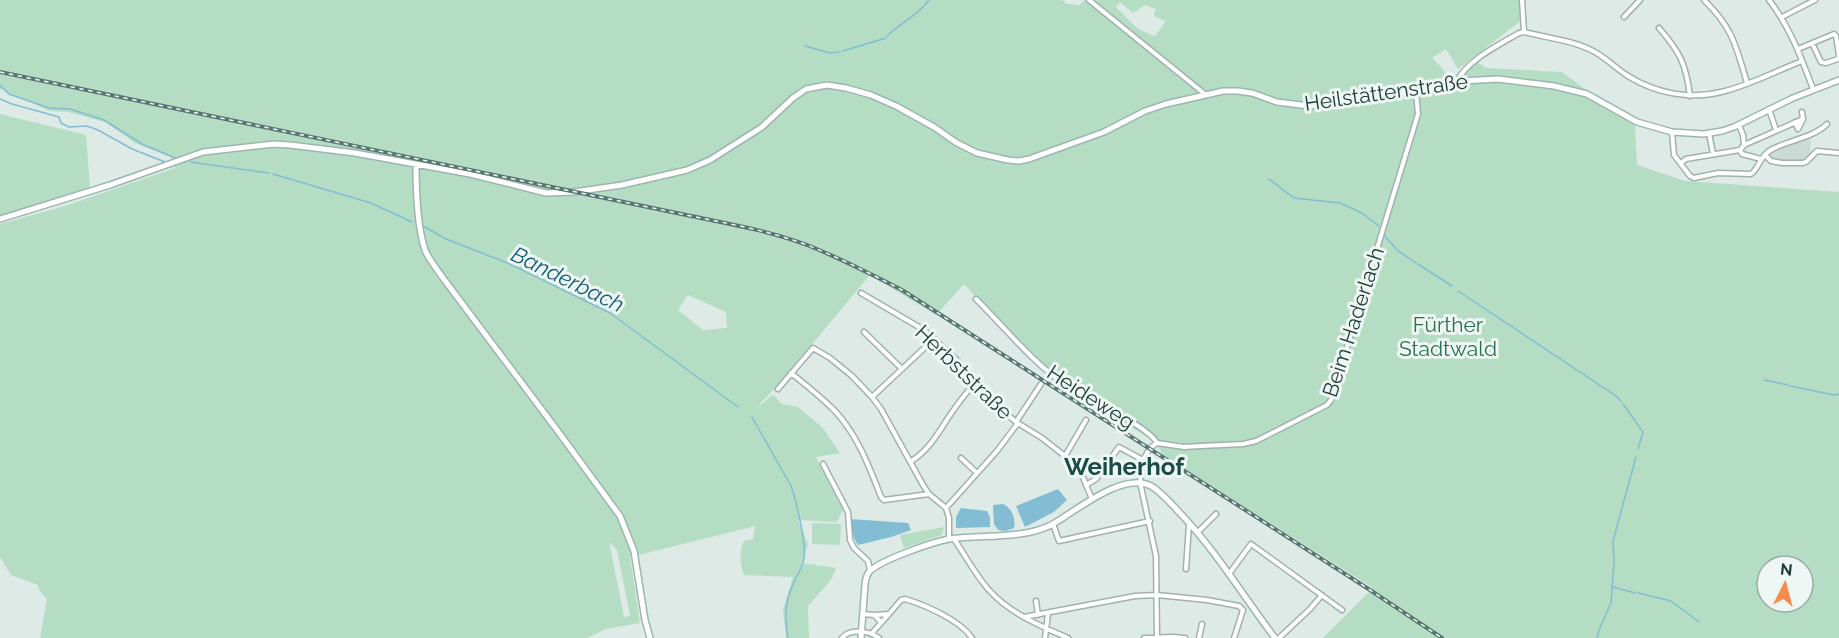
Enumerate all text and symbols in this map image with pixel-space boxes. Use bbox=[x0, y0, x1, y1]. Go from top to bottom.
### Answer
street label: Heilstättenstraße bbox=[1303, 68, 1469, 116]
water label: Banderbach bbox=[507, 241, 629, 317]
street label: Beim Haderlach bbox=[1317, 244, 1389, 400]
park label: Fürther Stadtwald bbox=[1399, 312, 1497, 361]
street label: Herbststraße bbox=[910, 320, 1018, 424]
street label: Heideweg bbox=[1043, 359, 1139, 435]
district label: Weiherhof bbox=[1064, 452, 1185, 481]
north arrow bbox=[1755, 554, 1815, 614]
text: N bbox=[1779, 559, 1794, 580]

